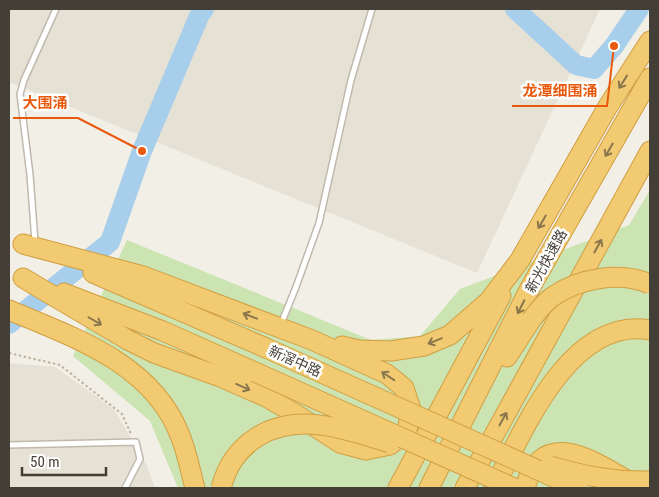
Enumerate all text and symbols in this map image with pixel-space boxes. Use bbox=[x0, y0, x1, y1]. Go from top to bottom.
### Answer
one-way arrow bbox=[618, 74, 628, 88]
callout: 龙潭细围涌 bbox=[512, 76, 607, 106]
text: 龙潭细围涌 bbox=[522, 82, 598, 100]
callout: 大围涌 bbox=[13, 88, 78, 118]
text: 大围涌 bbox=[22, 94, 68, 112]
one-way arrow bbox=[603, 143, 613, 157]
one-way arrow bbox=[536, 215, 546, 229]
street label: 新光快速路 bbox=[522, 227, 570, 295]
one-way arrow bbox=[594, 239, 603, 254]
one-way arrow bbox=[515, 300, 525, 315]
one-way arrow bbox=[243, 311, 258, 320]
one-way arrow bbox=[87, 316, 101, 326]
one-way arrow bbox=[428, 337, 443, 346]
street label: 新滘中路 bbox=[266, 342, 324, 380]
one-way arrow bbox=[381, 371, 395, 381]
one-way arrow bbox=[235, 383, 250, 393]
one-way arrow bbox=[498, 412, 508, 427]
scale bar bbox=[22, 444, 106, 476]
text: 50 m bbox=[30, 453, 60, 471]

